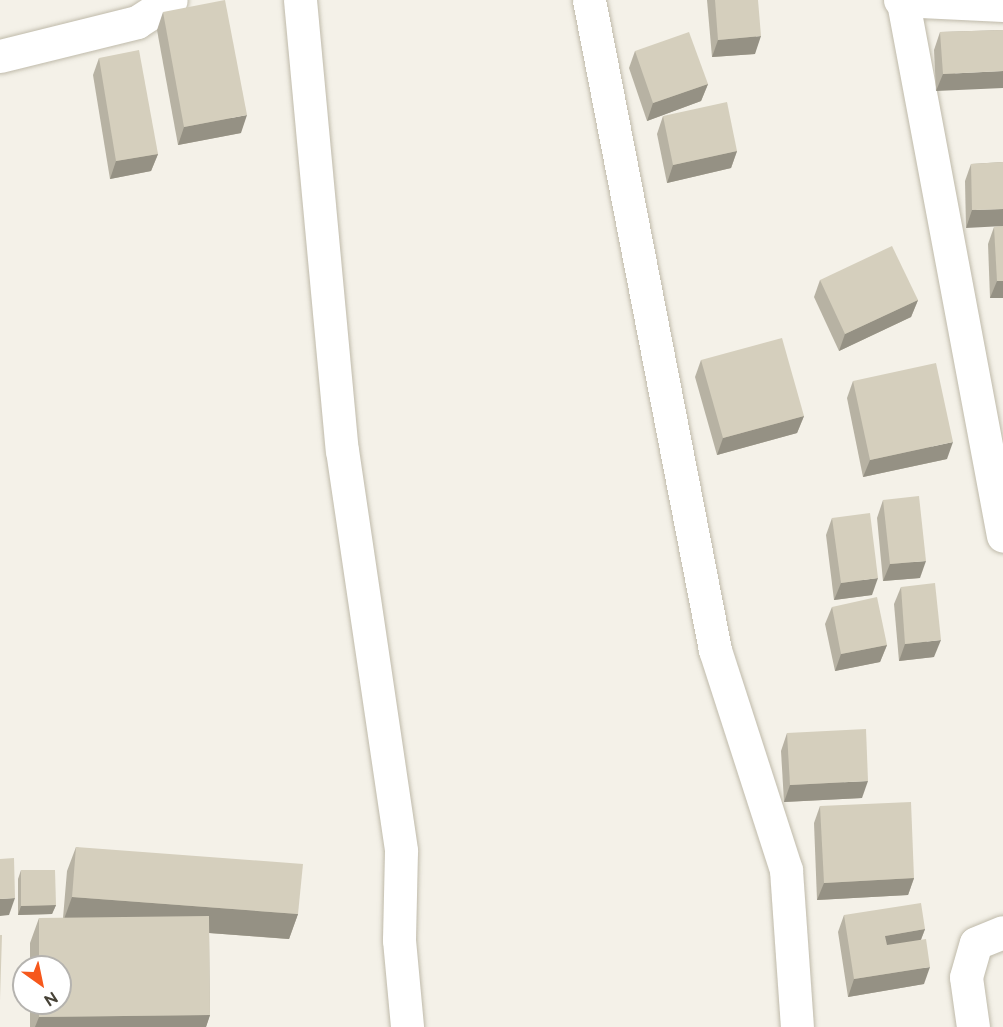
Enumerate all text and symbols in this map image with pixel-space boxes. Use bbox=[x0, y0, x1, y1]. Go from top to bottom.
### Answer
north arrow bbox=[12, 955, 72, 1015]
text: N bbox=[41, 988, 61, 1010]

